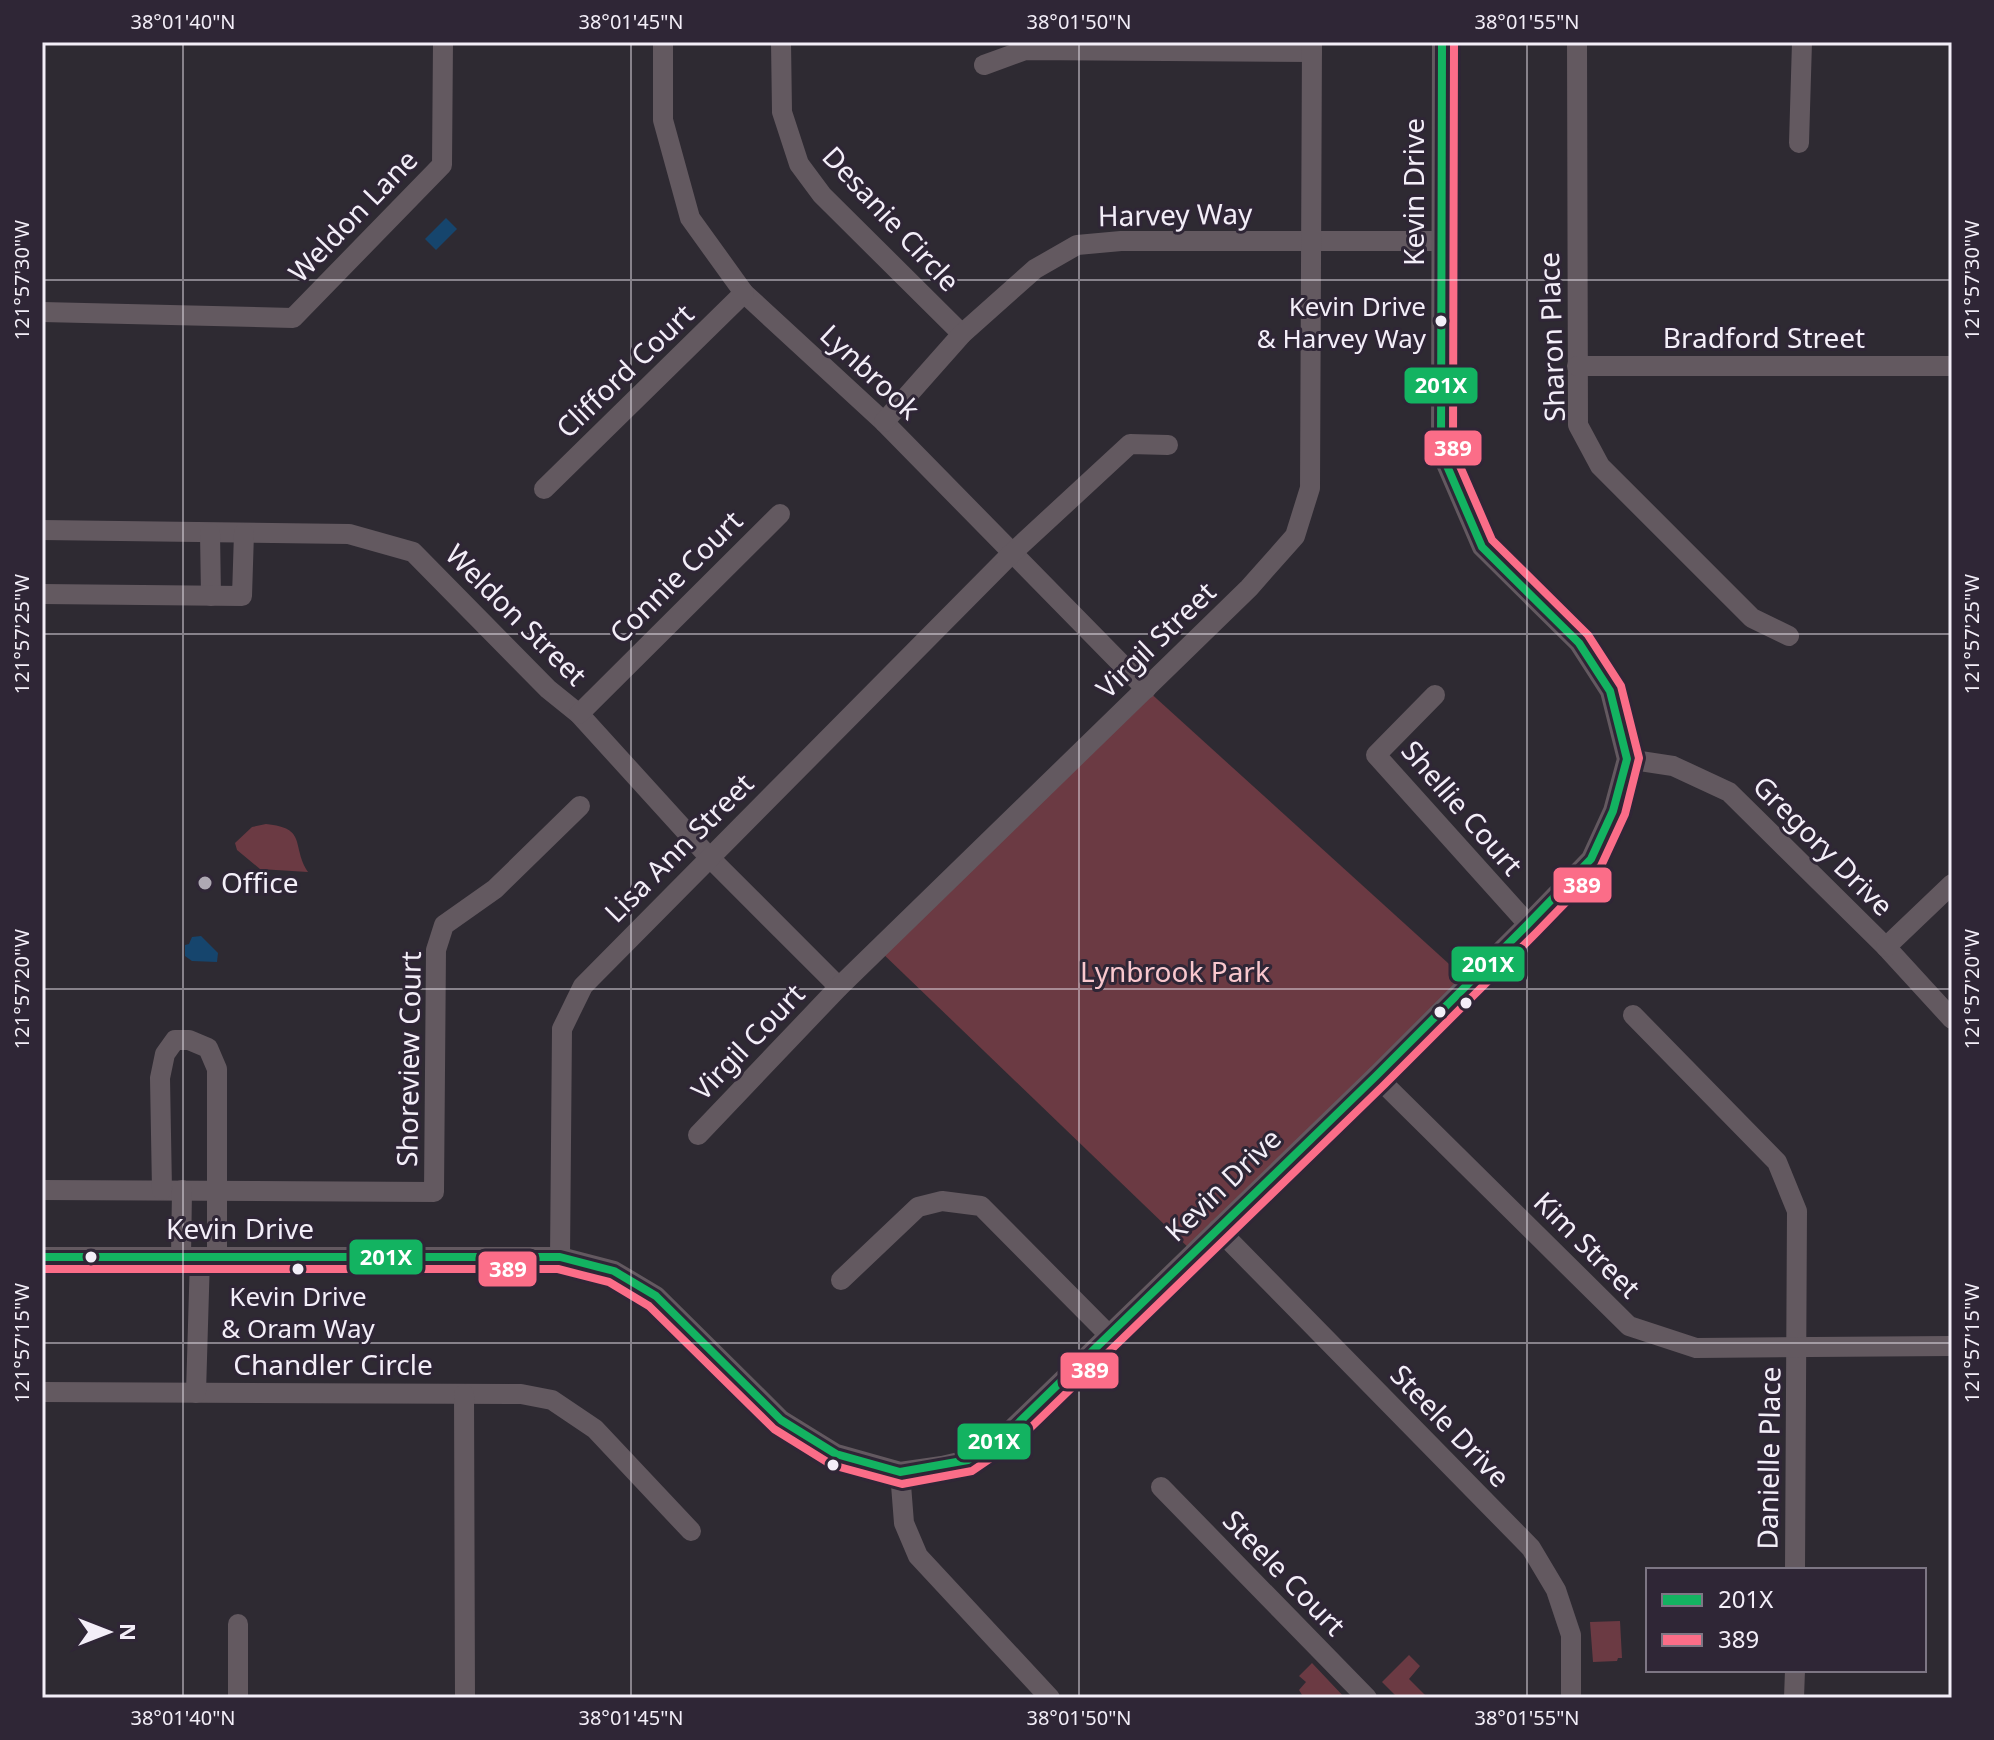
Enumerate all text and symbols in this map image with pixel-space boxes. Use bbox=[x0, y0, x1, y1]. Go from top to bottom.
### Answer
text: 38°01'40"N bbox=[130, 8, 236, 35]
text: 38°01'45"N bbox=[578, 8, 684, 35]
text: 38°01'50"N bbox=[1026, 8, 1132, 35]
text: 38°01'55"N bbox=[1474, 8, 1580, 35]
street label: Kevin Drive bbox=[1394, 118, 1432, 266]
street label: Desanie Circle bbox=[815, 138, 969, 299]
street label: Weldon Lane bbox=[279, 141, 425, 290]
street label: Harvey Way bbox=[1097, 194, 1253, 234]
text: 121°57'30"W bbox=[8, 219, 35, 340]
text: 121°57'30"W bbox=[1958, 219, 1985, 340]
street label: Sharon Place bbox=[1529, 251, 1573, 423]
place label: Kevin Drive & Harvey Way bbox=[1257, 288, 1427, 356]
street label: Clifford Court bbox=[547, 295, 701, 446]
marker: Kevin Drive & Harvey Way bbox=[1433, 313, 1449, 329]
street label: Lynbrook bbox=[813, 315, 929, 427]
street label: Bradford Street bbox=[1663, 318, 1865, 356]
line badge: 201X bbox=[1403, 366, 1479, 405]
text: 201X bbox=[1415, 369, 1468, 399]
line badge: 389 bbox=[1423, 429, 1483, 467]
text: 389 bbox=[1434, 432, 1472, 462]
street label: Connie Court bbox=[601, 502, 750, 651]
street label: Weldon Street bbox=[438, 535, 596, 693]
text: 121°57'25"W bbox=[8, 573, 35, 694]
street label: Virgil Street bbox=[1087, 573, 1223, 706]
text: 121°57'25"W bbox=[1958, 573, 1985, 694]
street label: Shellie Court bbox=[1394, 732, 1532, 883]
street label: Lisa Ann Street bbox=[595, 764, 761, 930]
street label: Gregory Drive bbox=[1745, 767, 1902, 924]
place label: Office bbox=[221, 863, 299, 901]
line badge: 389 bbox=[1552, 866, 1613, 904]
text: 389 bbox=[1563, 869, 1601, 899]
marker: Office bbox=[196, 874, 214, 892]
text: 121°57'20"W bbox=[8, 928, 35, 1049]
text: 121°57'20"W bbox=[1958, 928, 1985, 1049]
line badge: 201X bbox=[1450, 945, 1526, 983]
text: 201X bbox=[1462, 948, 1515, 978]
street label: Shoreview Court bbox=[387, 951, 429, 1167]
park label: Lynbrook Park bbox=[1080, 952, 1270, 990]
street label: Virgil Court bbox=[682, 975, 812, 1108]
unlabelled marker bbox=[1458, 995, 1474, 1011]
unlabelled marker bbox=[1432, 1004, 1448, 1020]
street label: Kevin Drive bbox=[1156, 1119, 1289, 1249]
street label: Kim Street bbox=[1526, 1183, 1649, 1306]
street label: Kevin Drive bbox=[166, 1209, 314, 1247]
line badge: 201X bbox=[348, 1238, 424, 1276]
text: 201X bbox=[360, 1241, 413, 1271]
unlabelled marker bbox=[83, 1249, 99, 1265]
line badge: 389 bbox=[477, 1250, 538, 1288]
text: 389 bbox=[489, 1253, 527, 1283]
marker: Kevin Drive & Oram Way bbox=[290, 1261, 306, 1277]
place label: Kevin Drive & Oram Way bbox=[221, 1278, 375, 1346]
text: 121°57'15"W bbox=[8, 1282, 35, 1403]
text: 121°57'15"W bbox=[1958, 1282, 1985, 1403]
street label: Chandler Circle bbox=[233, 1345, 433, 1383]
line badge: 389 bbox=[1059, 1351, 1120, 1390]
text: 389 bbox=[1071, 1354, 1109, 1384]
street label: Steele Drive bbox=[1383, 1356, 1519, 1495]
street label: Danielle Place bbox=[1747, 1366, 1789, 1550]
line badge: 201X bbox=[956, 1422, 1032, 1461]
text: 201X bbox=[968, 1425, 1021, 1455]
unlabelled marker bbox=[825, 1457, 841, 1473]
street label: Steele Court bbox=[1215, 1501, 1354, 1643]
legend bbox=[1646, 1568, 1926, 1672]
text: 201X bbox=[1718, 1582, 1773, 1615]
north arrow bbox=[68, 1592, 148, 1672]
text: 389 bbox=[1718, 1622, 1759, 1655]
text: N bbox=[114, 1623, 144, 1641]
text: 38°01'40"N bbox=[130, 1704, 236, 1731]
text: 38°01'45"N bbox=[578, 1704, 684, 1731]
text: 38°01'50"N bbox=[1026, 1704, 1132, 1731]
text: 38°01'55"N bbox=[1474, 1704, 1580, 1731]

